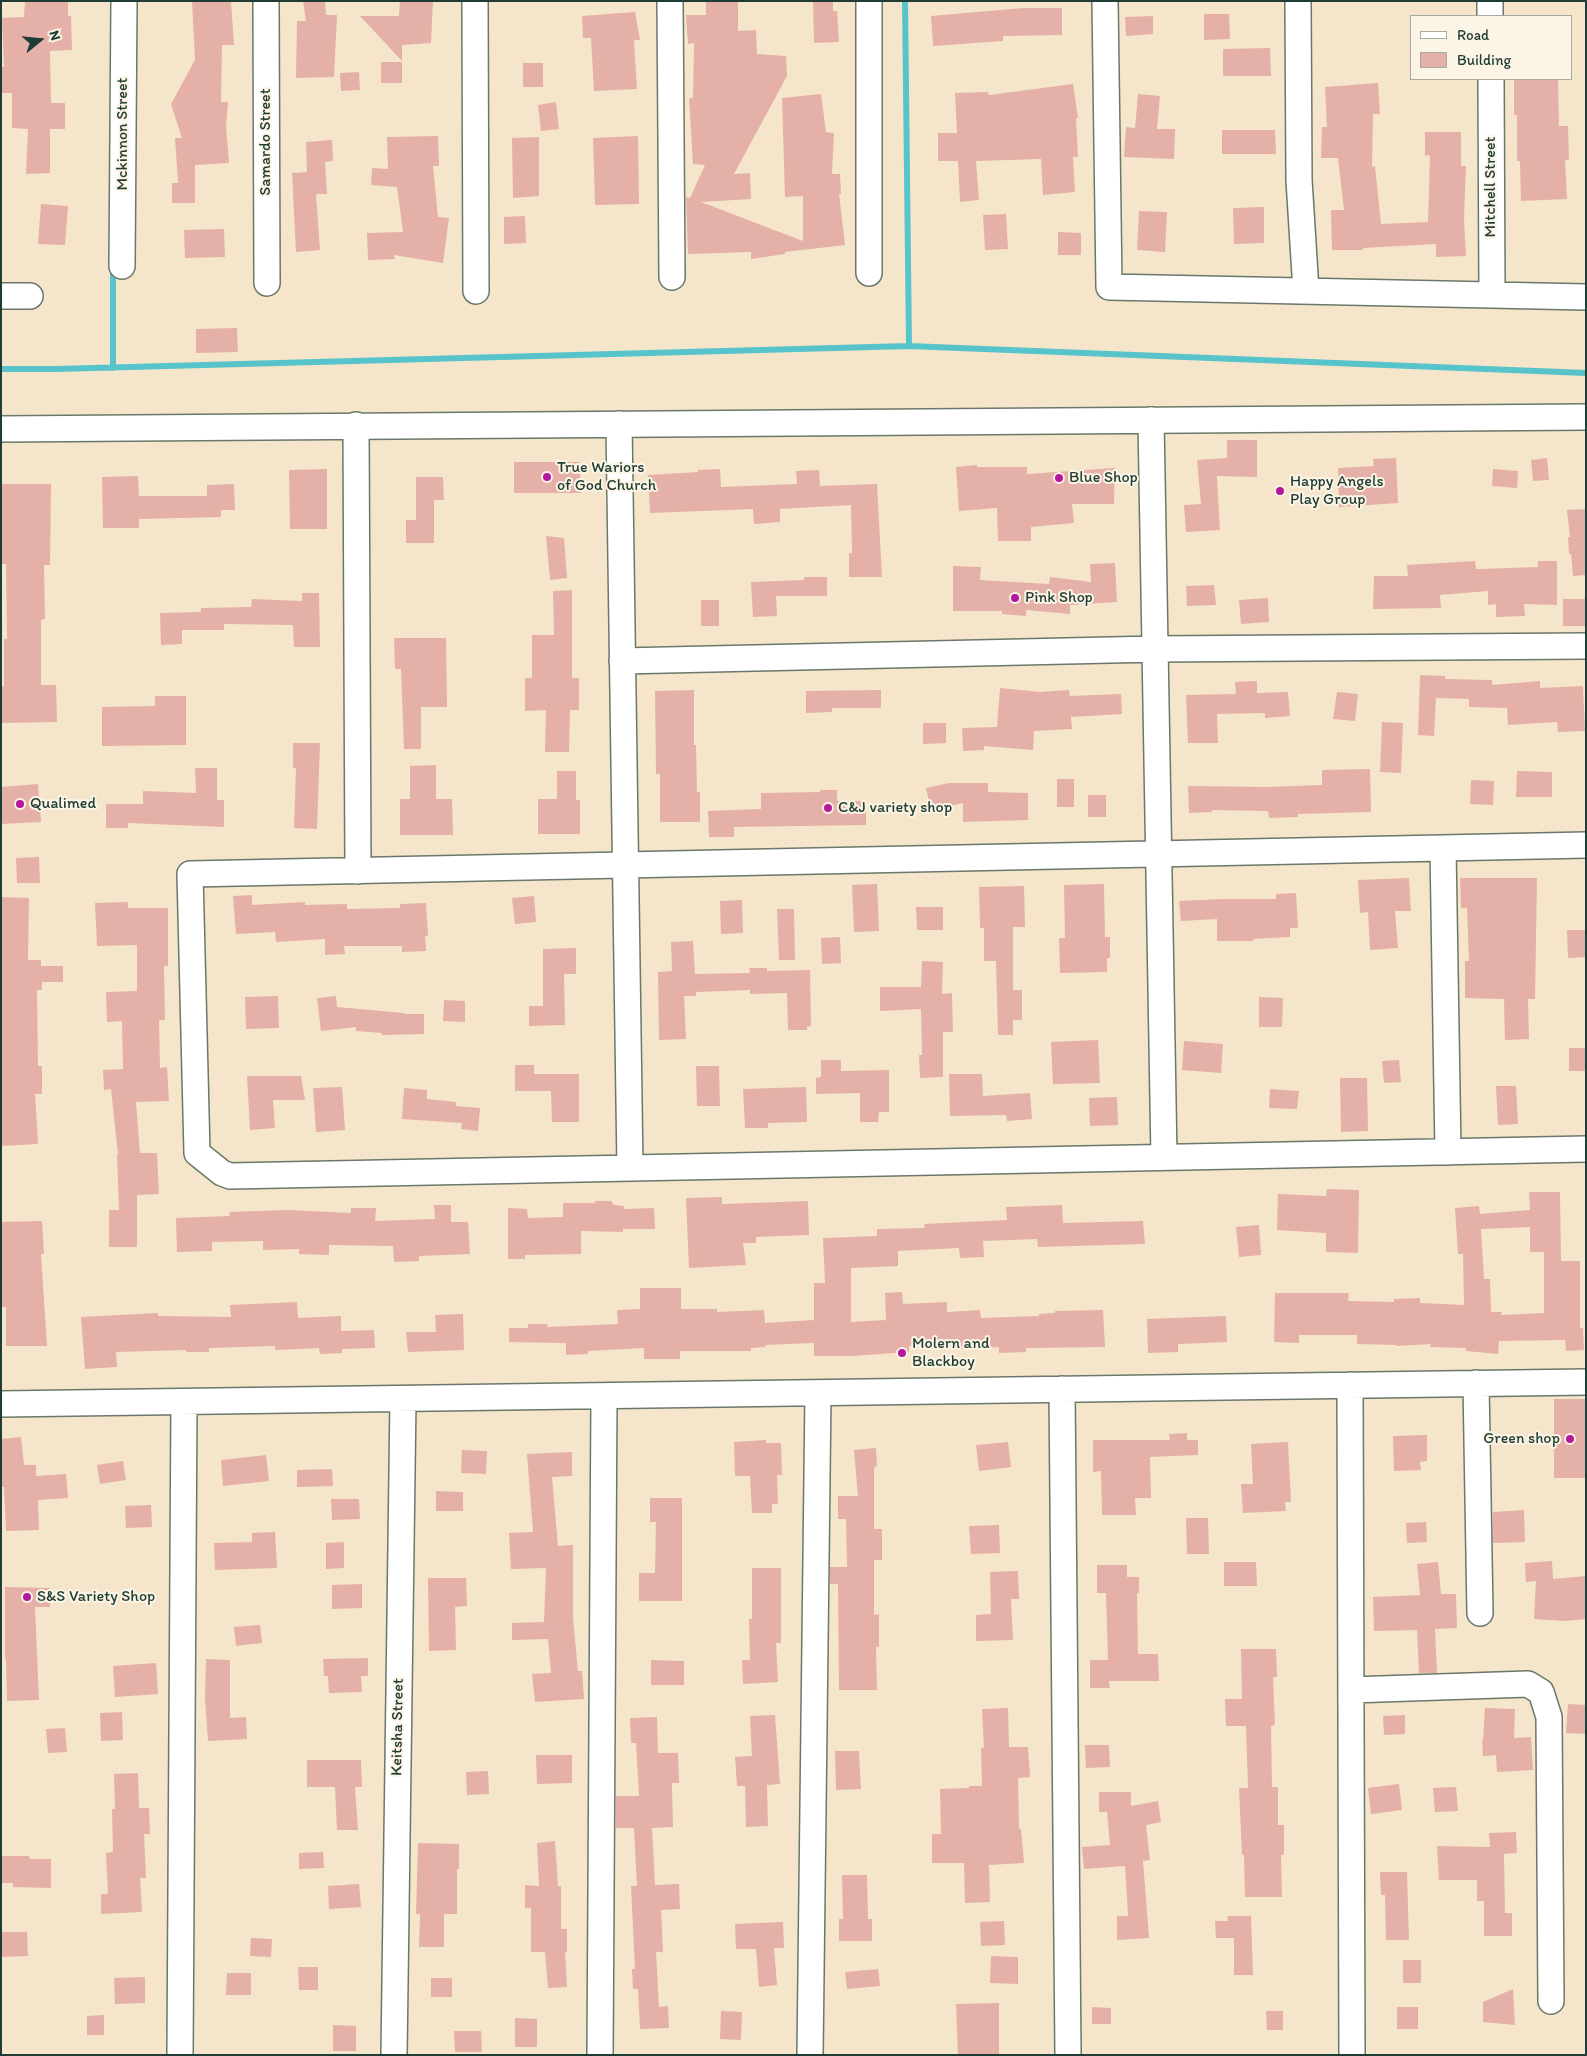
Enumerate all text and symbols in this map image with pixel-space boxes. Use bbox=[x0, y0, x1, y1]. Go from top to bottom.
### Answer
north arrow bbox=[15, 15, 65, 65]
legend bbox=[1410, 15, 1572, 80]
text: Road bbox=[1457, 26, 1489, 44]
text: N bbox=[45, 28, 64, 42]
text: Building bbox=[1457, 51, 1511, 69]
street label: Mckinnon Street bbox=[113, 78, 133, 190]
street label: Samardo Street bbox=[256, 88, 276, 196]
street label: Mitchell Street bbox=[1481, 136, 1501, 238]
place label: True Wariors of God Church bbox=[557, 458, 656, 496]
place label: Blue Shop bbox=[1069, 468, 1138, 488]
marker: True Wariors of God Church bbox=[541, 471, 553, 483]
marker: Blue Shop bbox=[1053, 472, 1065, 484]
place label: Happy Angels Play Group bbox=[1290, 472, 1384, 510]
marker: Happy Angels Play Group bbox=[1274, 485, 1286, 497]
place label: Pink Shop bbox=[1025, 588, 1093, 608]
marker: Pink Shop bbox=[1009, 592, 1021, 604]
place label: Qualimed bbox=[30, 794, 96, 814]
marker: Qualimed bbox=[14, 798, 26, 810]
place label: C&J variety shop bbox=[838, 798, 952, 818]
marker: C&J variety shop bbox=[822, 802, 834, 814]
place label: Molern and Blackboy bbox=[912, 1334, 990, 1372]
marker: Molern and Blackboy bbox=[896, 1347, 908, 1359]
place label: Green shop bbox=[1483, 1429, 1560, 1449]
marker: Green shop bbox=[1564, 1433, 1576, 1445]
place label: S&S Variety Shop bbox=[37, 1587, 155, 1607]
marker: S&S Variety Shop bbox=[21, 1591, 33, 1603]
street label: Keitsha Street bbox=[388, 1678, 408, 1776]

